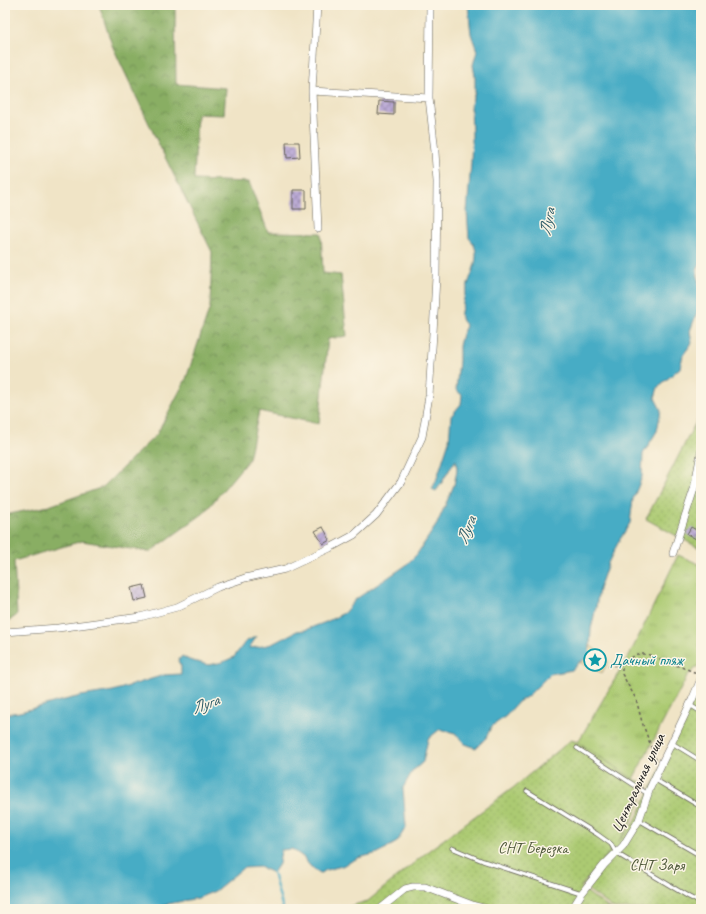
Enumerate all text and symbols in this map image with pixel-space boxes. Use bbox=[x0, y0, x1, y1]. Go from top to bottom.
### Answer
water label: Луга bbox=[534, 204, 560, 238]
water label: Луга bbox=[451, 511, 482, 547]
place icon: Дачный пляж bbox=[582, 647, 608, 673]
place label: Дачный пляж bbox=[610, 650, 686, 670]
water label: Луга bbox=[188, 689, 224, 719]
street label: Центральная улица bbox=[606, 729, 670, 836]
park label: СНТ Березка bbox=[498, 838, 569, 858]
park label: СНТ Заря bbox=[630, 855, 685, 875]

